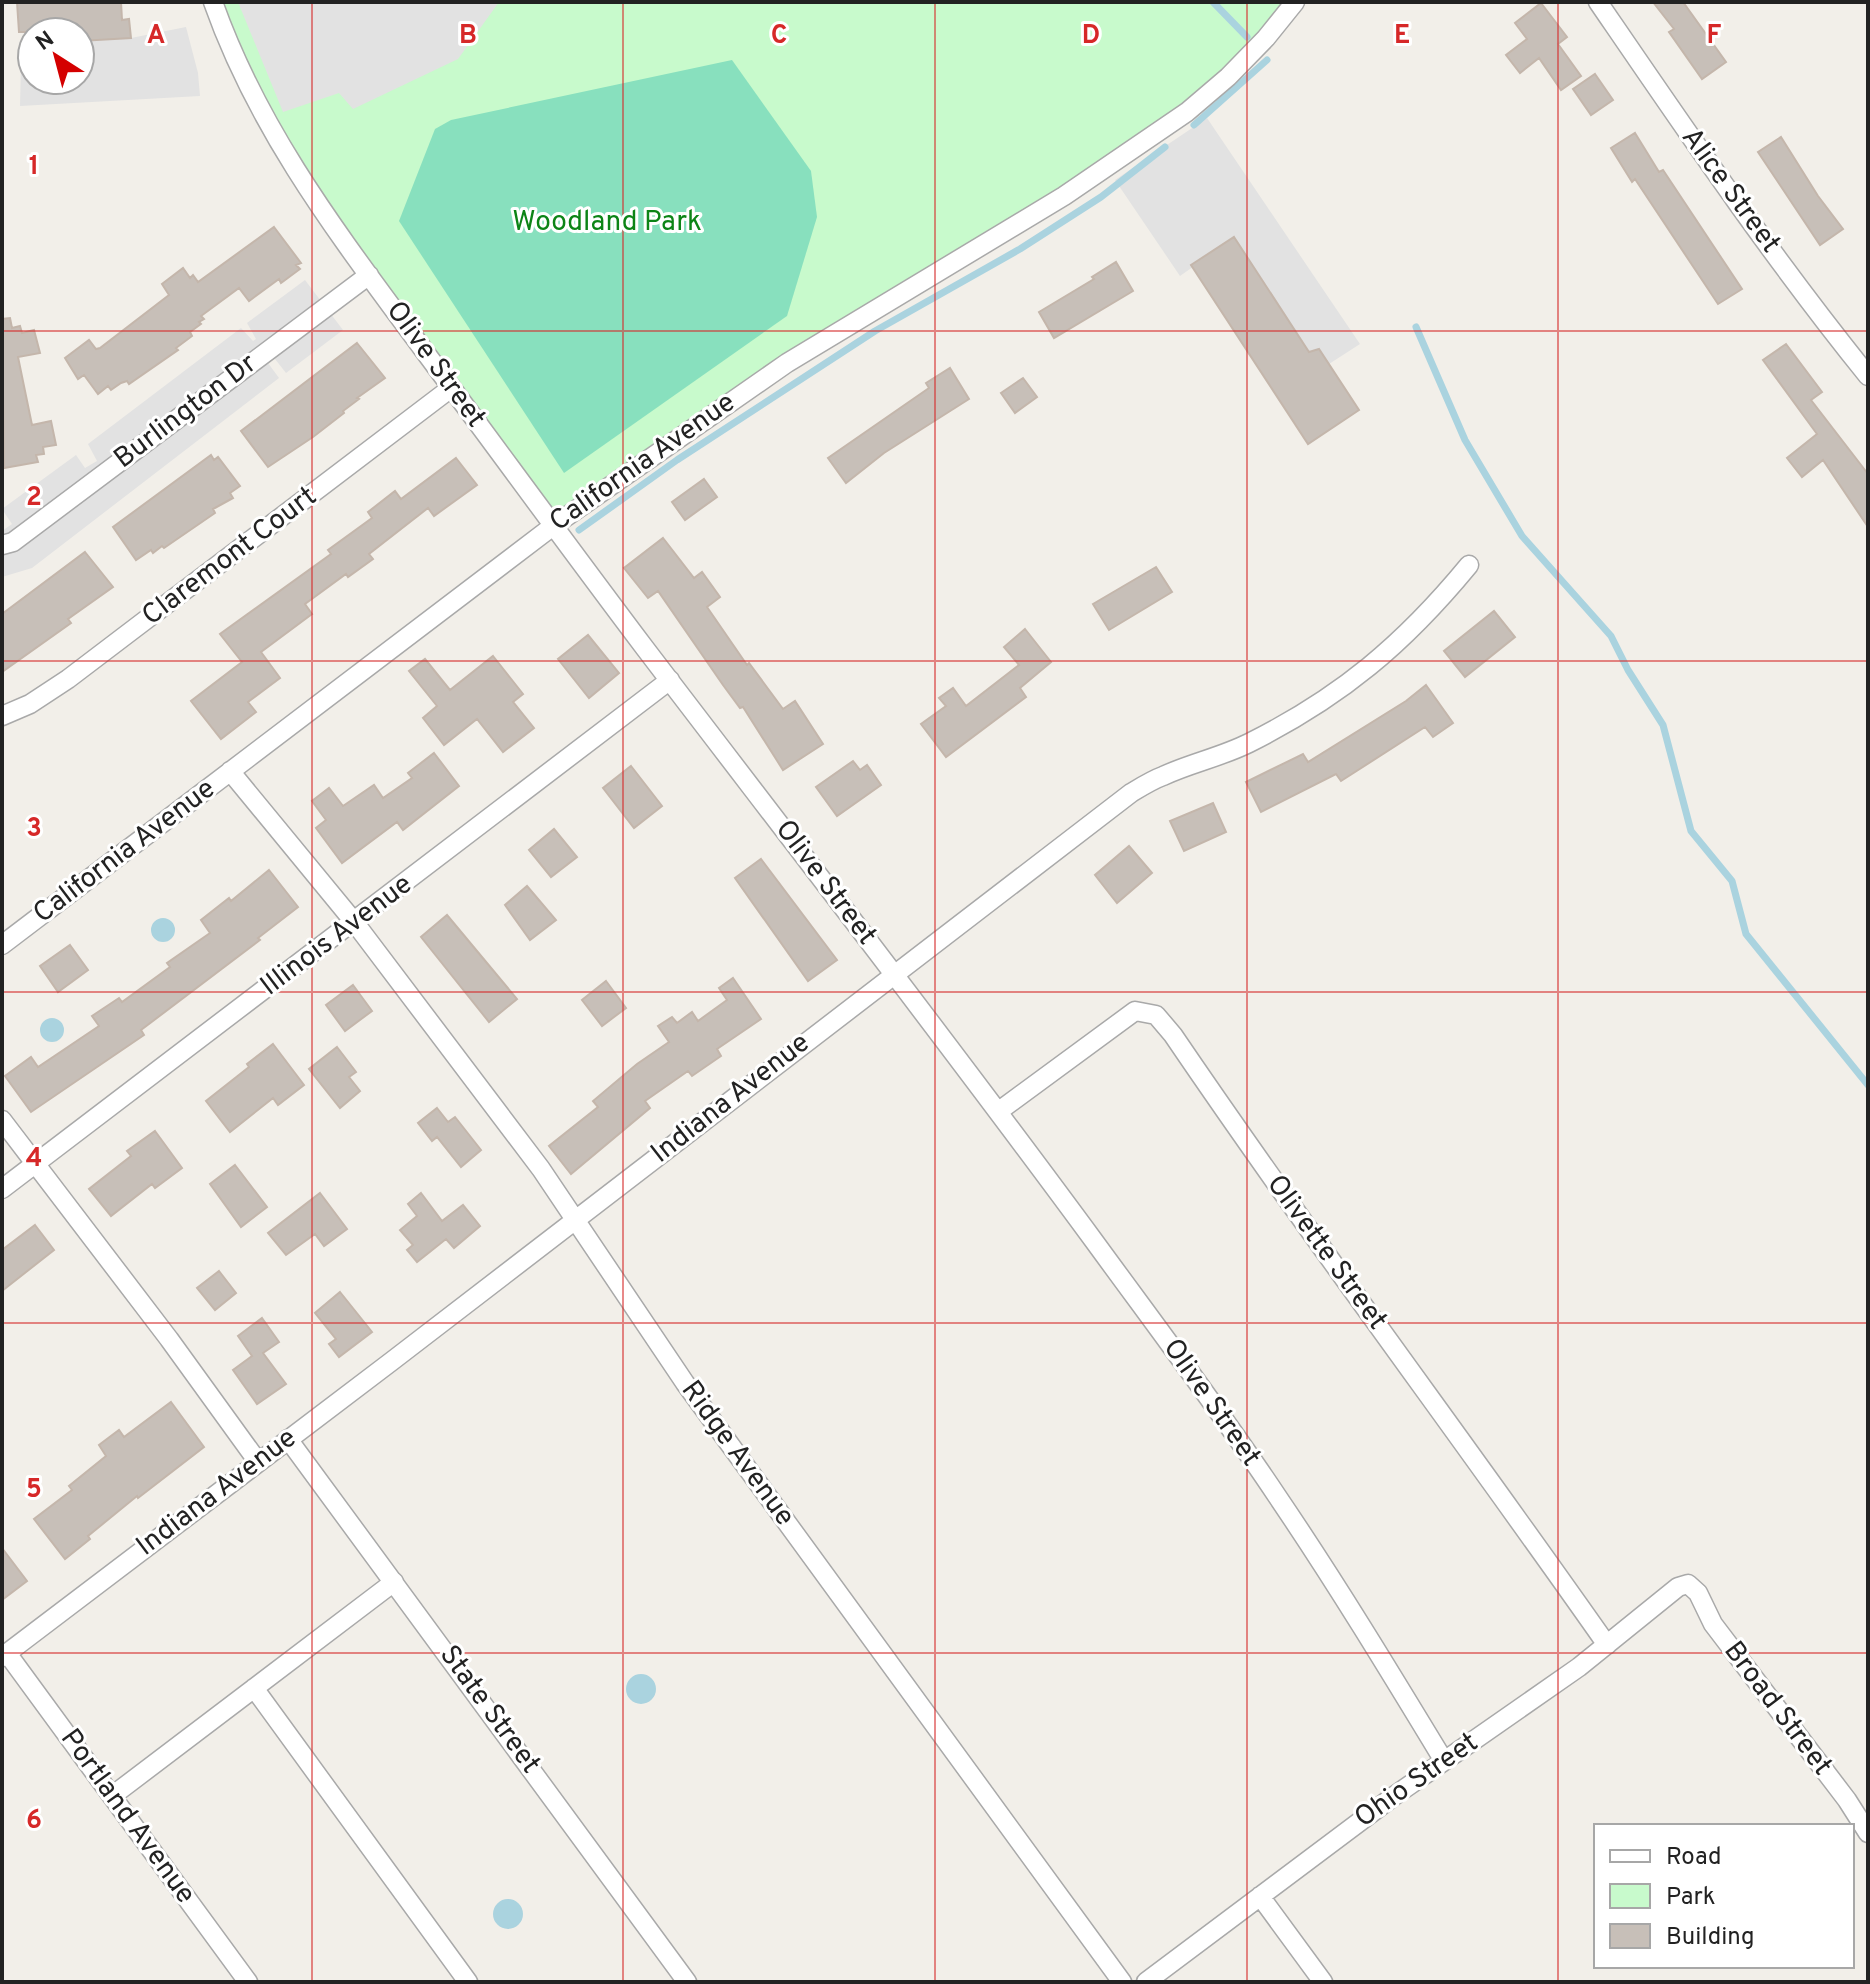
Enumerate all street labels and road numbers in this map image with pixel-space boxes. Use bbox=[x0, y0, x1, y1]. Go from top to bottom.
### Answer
street label: Alice Street bbox=[1672, 121, 1788, 261]
street label: Olive Street bbox=[377, 295, 493, 435]
street label: Burlington Dr bbox=[107, 346, 265, 477]
street label: California Avenue bbox=[543, 385, 743, 541]
street label: Claremont Court bbox=[135, 479, 325, 635]
street label: California Avenue bbox=[27, 772, 223, 932]
street label: Olive Street bbox=[766, 813, 884, 953]
street label: Illinois Avenue bbox=[254, 867, 420, 1005]
street label: Indiana Avenue bbox=[644, 1026, 818, 1172]
street label: Olivette Street bbox=[1258, 1168, 1394, 1338]
street label: Olive Street bbox=[1154, 1332, 1268, 1474]
street label: Ridge Avenue bbox=[672, 1374, 802, 1534]
street label: Indiana Avenue bbox=[130, 1421, 304, 1565]
street label: Broad Street bbox=[1715, 1635, 1839, 1783]
street label: State Street bbox=[430, 1639, 548, 1781]
street label: Portland Avenue bbox=[51, 1722, 203, 1912]
street label: Ohio Street bbox=[1348, 1725, 1486, 1837]

